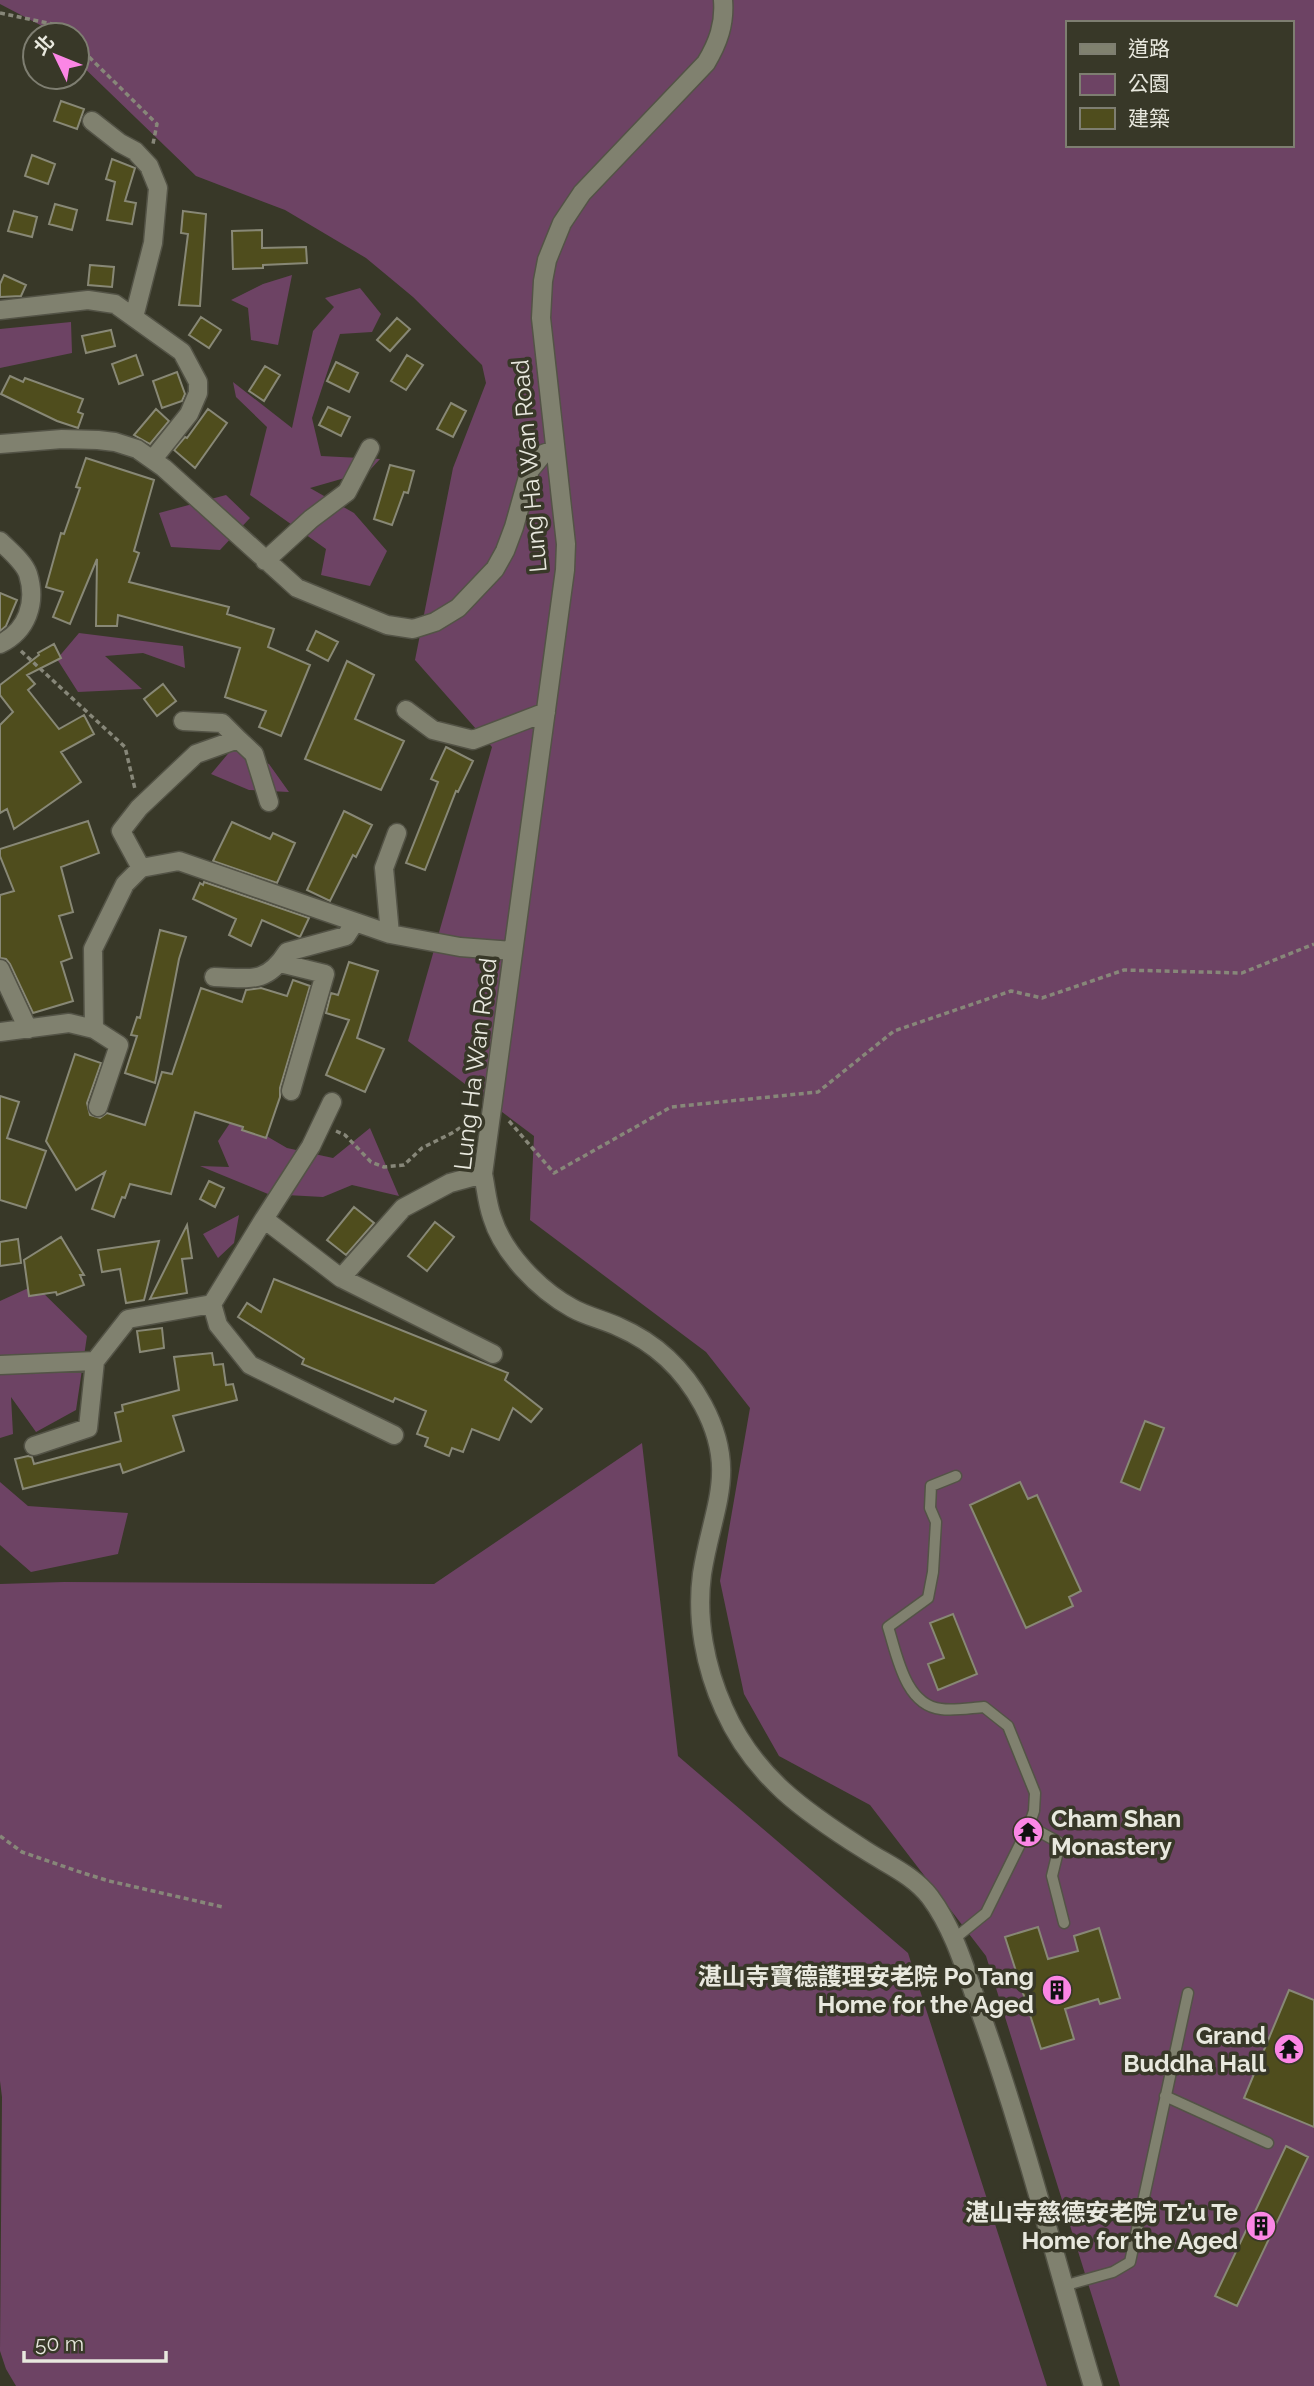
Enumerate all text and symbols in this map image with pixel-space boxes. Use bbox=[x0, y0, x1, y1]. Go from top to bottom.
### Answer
north arrow bbox=[21, 21, 91, 91]
legend bbox=[1066, 21, 1293, 147]
text: 北 bbox=[29, 30, 58, 59]
text: 道路 bbox=[1128, 36, 1170, 61]
text: 公園 bbox=[1128, 71, 1170, 96]
text: 建築 bbox=[1128, 106, 1170, 131]
street label: Lung Ha Wan Road bbox=[505, 358, 553, 574]
street label: Lung Ha Wan Road bbox=[448, 956, 502, 1172]
place label: Cham Shan Monastery bbox=[1051, 1804, 1181, 1861]
temple icon: Cham Shan Monastery bbox=[1011, 1815, 1045, 1849]
place label: 湛山寺寶德護理安老院 Po Tang Home for the Aged bbox=[698, 1962, 1034, 2019]
building icon: 湛山寺寶德護理安老院 Po Tang Home for the Aged bbox=[1040, 1973, 1074, 2007]
place label: Grand Buddha Hall bbox=[1123, 2021, 1266, 2078]
temple icon: Grand Buddha Hall bbox=[1272, 2032, 1306, 2066]
place label: 湛山寺慈德安老院 Tz’u Te Home for the Aged bbox=[965, 2198, 1238, 2255]
building icon: 湛山寺慈德安老院 Tz’u Te Home for the Aged bbox=[1244, 2209, 1278, 2243]
scale bar bbox=[24, 2320, 166, 2364]
text: 50 m bbox=[35, 2331, 84, 2356]

